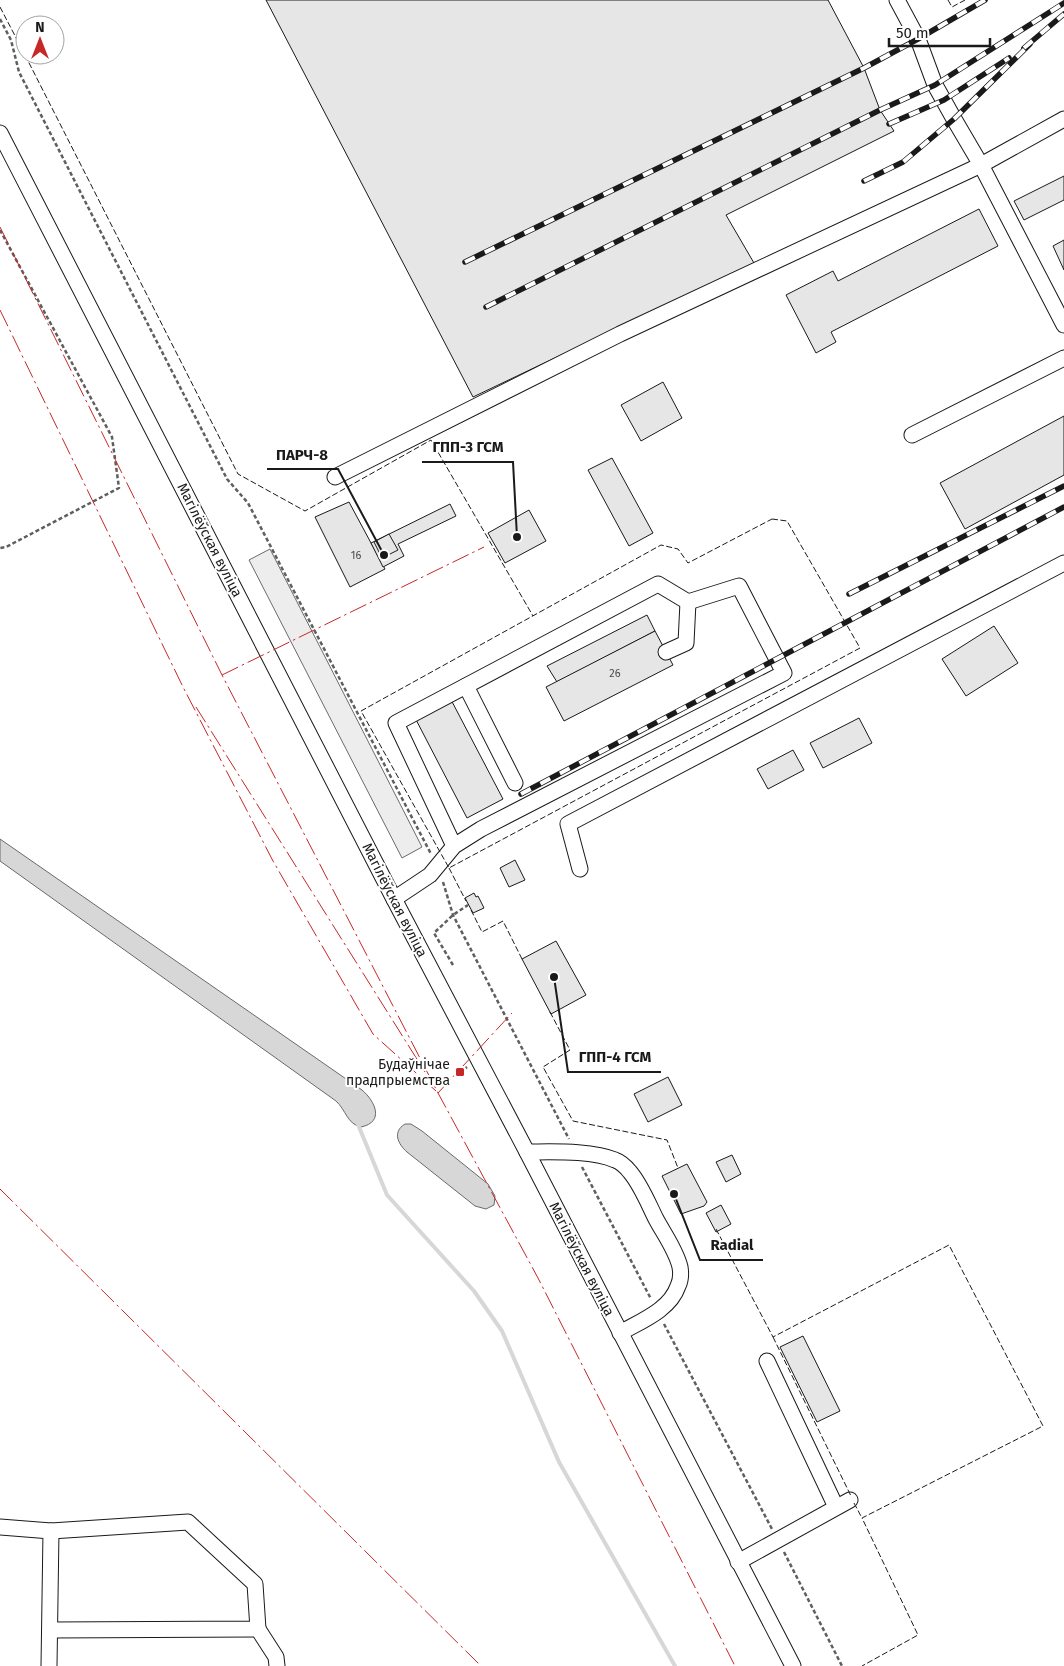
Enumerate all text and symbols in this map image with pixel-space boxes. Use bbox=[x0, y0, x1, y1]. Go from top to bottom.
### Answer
north arrow bbox=[15, 15, 65, 65]
scale bar bbox=[889, 15, 990, 47]
text: N bbox=[35, 19, 45, 36]
text: 50 m bbox=[896, 24, 929, 42]
callout: ГПП-3 ГСМ bbox=[422, 432, 513, 462]
text: ГПП-3 ГСМ bbox=[432, 438, 504, 456]
callout: ПАРЧ-8 bbox=[267, 439, 338, 469]
text: ПАРЧ-8 bbox=[276, 446, 328, 464]
street label: Магілёўская вуліца bbox=[173, 480, 246, 600]
house number: 16 bbox=[351, 549, 361, 562]
house number: 26 bbox=[609, 667, 621, 680]
street label: Магілёўская вуліца bbox=[358, 840, 431, 960]
callout: ГПП-4 ГСМ bbox=[568, 1042, 661, 1072]
text: ГПП-4 ГСМ bbox=[579, 1048, 652, 1066]
place label: Будаўнічае прадпрыемства bbox=[346, 1056, 450, 1089]
marker: Будаўнічае прадпрыемства bbox=[454, 1066, 466, 1078]
street label: Магілёўская вуліца bbox=[545, 1199, 618, 1319]
callout: Radial bbox=[700, 1230, 763, 1260]
text: Radial bbox=[710, 1236, 754, 1254]

